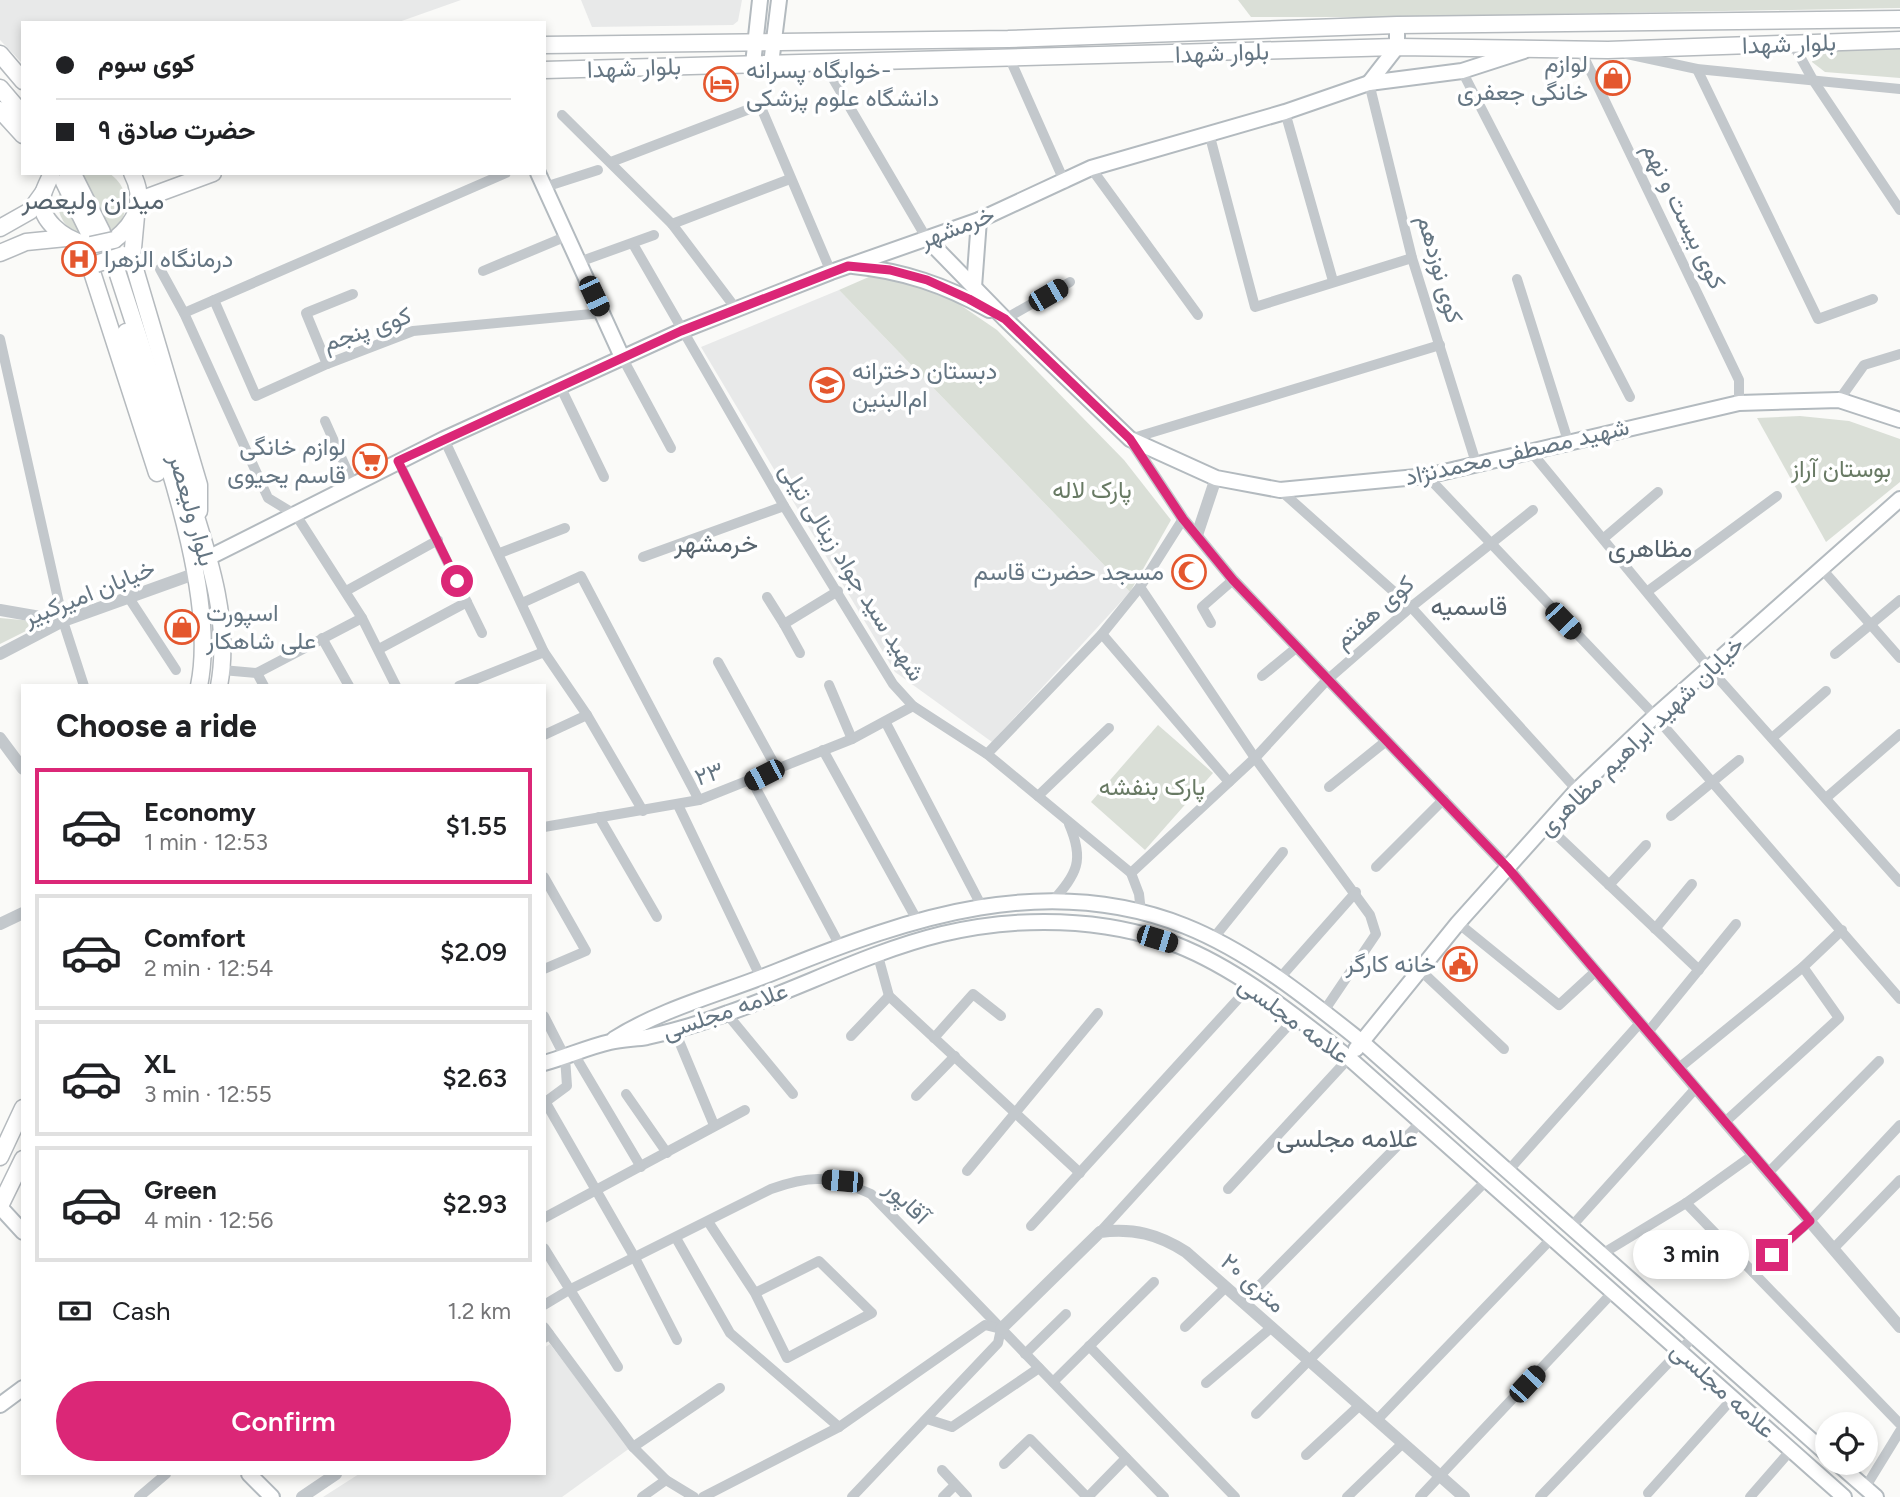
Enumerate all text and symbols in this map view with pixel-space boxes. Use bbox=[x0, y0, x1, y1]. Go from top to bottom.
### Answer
street label: بلوار شهدا bbox=[1741, 27, 1837, 61]
street label: بلوار شهدا bbox=[1174, 36, 1270, 70]
text: کوی سوم bbox=[98, 47, 195, 79]
place label: لوازم خانگی جعفری bbox=[1457, 49, 1588, 107]
street label: بلوار شهدا bbox=[586, 51, 682, 85]
place label: خوابگاە پسرانە- دانشگاە علوم پزشکی bbox=[746, 55, 939, 114]
shop icon: لوازم خانگی جعفری bbox=[1594, 59, 1632, 97]
hotel icon: خوابگاە پسرانە- دانشگاە علوم پزشکی bbox=[702, 65, 740, 103]
text: ۹ حضرت صادق bbox=[98, 114, 256, 146]
street label: کوی بیست و نهم bbox=[1635, 138, 1732, 295]
district label: میدان ولیعصر bbox=[21, 184, 164, 216]
street label: خرمشهر bbox=[914, 199, 999, 255]
street label: کوی نوزدهم bbox=[1409, 211, 1470, 327]
hospital icon: درمانگاه الزهرا bbox=[60, 240, 98, 278]
place label: درمانگاه الزهرا bbox=[104, 244, 233, 274]
car bbox=[576, 273, 613, 319]
car bbox=[1025, 275, 1072, 315]
street label: کوی پنجم bbox=[319, 300, 415, 359]
place label: دبستان دخترانه ام‌البنین bbox=[852, 356, 997, 415]
school or university icon: دبستان دخترانه ام‌البنین bbox=[808, 366, 846, 404]
street label: شهید مصطفی محمدنژاد bbox=[1402, 412, 1632, 492]
place label: لوازم خانگی قاسم یحیوی bbox=[227, 432, 346, 491]
supermarket icon: لوازم خانگی قاسم یحیوی bbox=[351, 442, 389, 480]
street label: بلوار ولیعصر bbox=[161, 450, 222, 569]
park label: بوستان آراز bbox=[1790, 454, 1891, 484]
street label: شهید سید جواد زینالی تیلی bbox=[772, 457, 932, 687]
park label: پارک لاله bbox=[1052, 475, 1132, 506]
district label: خرمشهر bbox=[673, 527, 758, 559]
district label: مظاهری bbox=[1608, 532, 1692, 564]
street label: خیابان امیرکبیر bbox=[18, 553, 159, 633]
mosque icon: مسجد حضرت قاسم bbox=[1170, 553, 1208, 591]
place label: مسجد حضرت قاسم bbox=[973, 557, 1164, 588]
route start bbox=[441, 565, 473, 597]
street label: کوی هفتم bbox=[1328, 569, 1421, 656]
district label: قاسمیه bbox=[1430, 590, 1508, 622]
place label: اسپورت علی شاهکار bbox=[205, 598, 316, 656]
car bbox=[1541, 599, 1586, 643]
shop icon: اسپورت علی شاهکار bbox=[163, 608, 201, 646]
street label: خیابان شهید ابراهیم مظاهری bbox=[1532, 630, 1751, 843]
text: Choose a ride bbox=[56, 707, 257, 745]
street label: ۲۳ bbox=[691, 755, 727, 792]
car bbox=[741, 756, 788, 794]
park label: پارک بنفشه bbox=[1099, 772, 1205, 803]
icon: car bbox=[60, 795, 123, 858]
text: Economy bbox=[144, 796, 256, 828]
text: $1.55 bbox=[446, 810, 507, 842]
text: 1 min · 12:53 bbox=[144, 828, 268, 856]
icon: car bbox=[60, 921, 123, 984]
text: Comfort bbox=[144, 922, 246, 954]
car bbox=[1134, 923, 1181, 955]
text: $2.09 bbox=[440, 936, 507, 968]
public building icon: خانه کارگر bbox=[1441, 945, 1479, 983]
place label: خانه کارگر bbox=[1345, 949, 1436, 979]
text: 2 min · 12:54 bbox=[144, 954, 273, 982]
street label: علامه مجلسی bbox=[1233, 969, 1356, 1070]
street label: علامه مجلسی bbox=[658, 976, 791, 1046]
icon: car bbox=[60, 1047, 123, 1110]
text: XL bbox=[144, 1048, 176, 1080]
text: $2.63 bbox=[442, 1062, 507, 1094]
text: 3 min · 12:55 bbox=[144, 1080, 272, 1108]
district label: علامه مجلسی bbox=[1276, 1122, 1418, 1154]
car bbox=[821, 1169, 864, 1193]
icon: car bbox=[60, 1173, 123, 1236]
street label: آقاپور bbox=[877, 1173, 938, 1233]
text: Green bbox=[144, 1174, 217, 1206]
text: $2.93 bbox=[442, 1188, 507, 1220]
text: 4 min · 12:56 bbox=[144, 1206, 273, 1234]
callout: 3 min bbox=[1632, 1230, 1748, 1280]
route end bbox=[1756, 1239, 1788, 1271]
text: 3 min bbox=[1663, 1240, 1719, 1268]
street label: ۲۰ متری bbox=[1214, 1247, 1292, 1319]
icon: cash bbox=[56, 1292, 94, 1330]
text: Cash bbox=[112, 1295, 171, 1327]
text: 1.2 km bbox=[447, 1297, 511, 1325]
street label: علامه مجلسی bbox=[1665, 1335, 1782, 1444]
car bbox=[1505, 1361, 1550, 1407]
button: Confirm bbox=[56, 1381, 511, 1461]
map controls bbox=[1815, 1412, 1878, 1475]
button: locate bbox=[1815, 1412, 1878, 1475]

